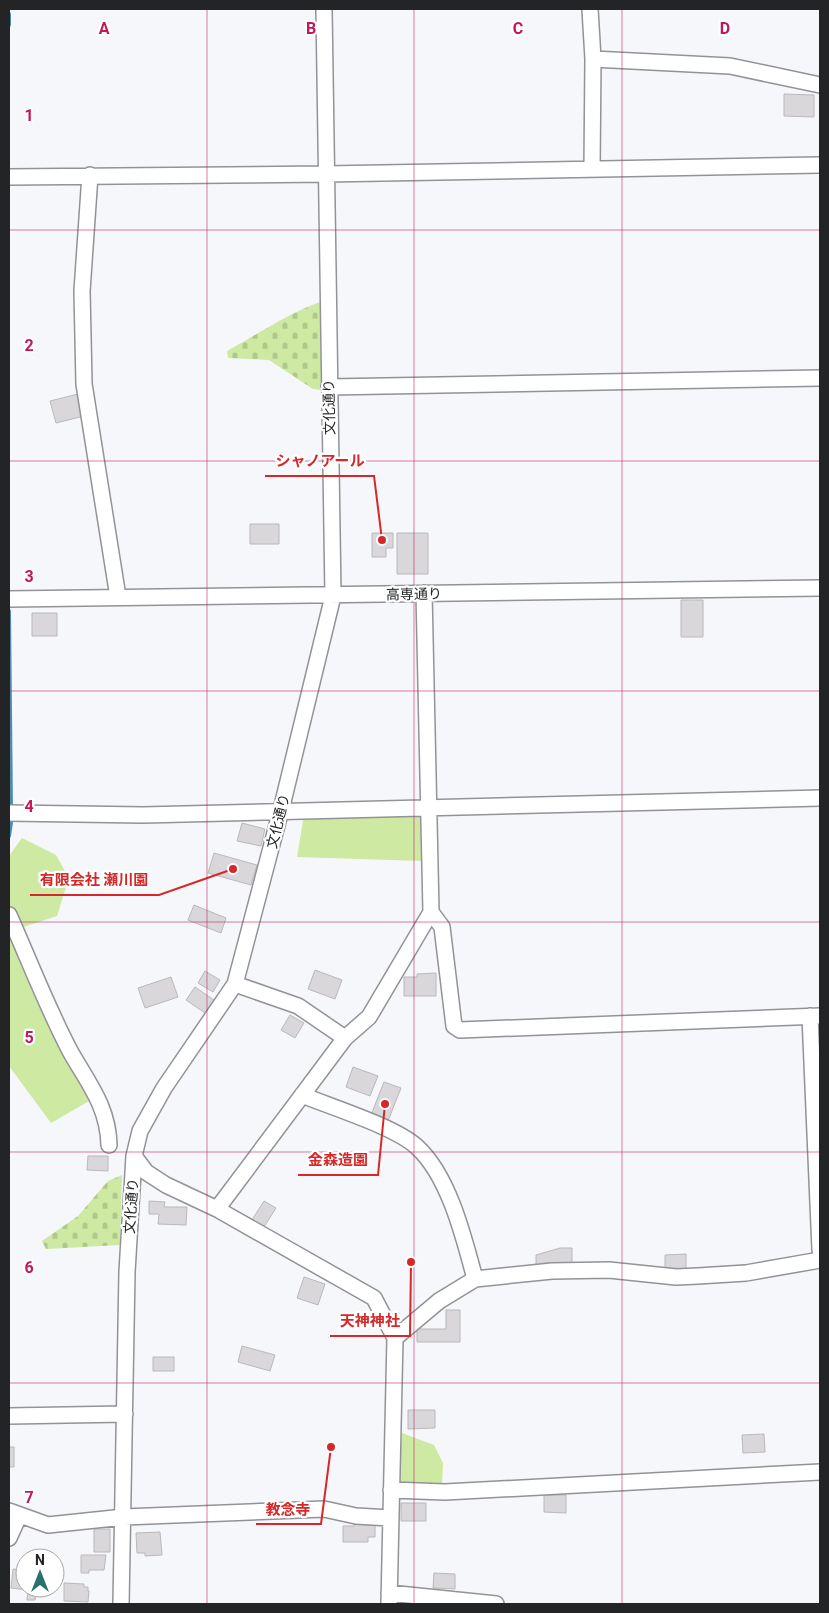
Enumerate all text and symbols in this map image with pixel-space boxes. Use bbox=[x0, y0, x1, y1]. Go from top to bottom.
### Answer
text: A bbox=[99, 19, 110, 38]
text: B bbox=[306, 19, 316, 38]
text: C bbox=[513, 19, 523, 38]
text: D bbox=[720, 19, 730, 38]
text: 1 bbox=[24, 106, 34, 125]
text: 2 bbox=[24, 336, 34, 355]
street label: 文化通り bbox=[321, 379, 337, 435]
callout: シャノアール bbox=[265, 446, 374, 476]
text: シャノアール bbox=[275, 452, 365, 470]
text: 3 bbox=[24, 567, 34, 586]
street label: 高専通り bbox=[386, 586, 442, 602]
street label: 文化通り bbox=[263, 792, 293, 850]
text: 4 bbox=[24, 797, 34, 816]
callout: 有限会社 瀬川園 bbox=[30, 865, 159, 895]
text: 有限会社 瀬川園 bbox=[40, 871, 148, 889]
text: 5 bbox=[24, 1028, 34, 1047]
callout: 金森造園 bbox=[298, 1145, 378, 1175]
text: 金森造園 bbox=[308, 1151, 368, 1169]
street label: 文化通り bbox=[121, 1178, 141, 1234]
text: 6 bbox=[24, 1258, 34, 1277]
callout: 天神神社 bbox=[330, 1306, 410, 1336]
text: 天神神社 bbox=[340, 1312, 400, 1330]
text: 7 bbox=[24, 1488, 34, 1507]
callout: 教念寺 bbox=[256, 1494, 321, 1524]
text: 教念寺 bbox=[265, 1501, 311, 1519]
north arrow bbox=[15, 1548, 65, 1598]
text: N bbox=[35, 1552, 45, 1568]

